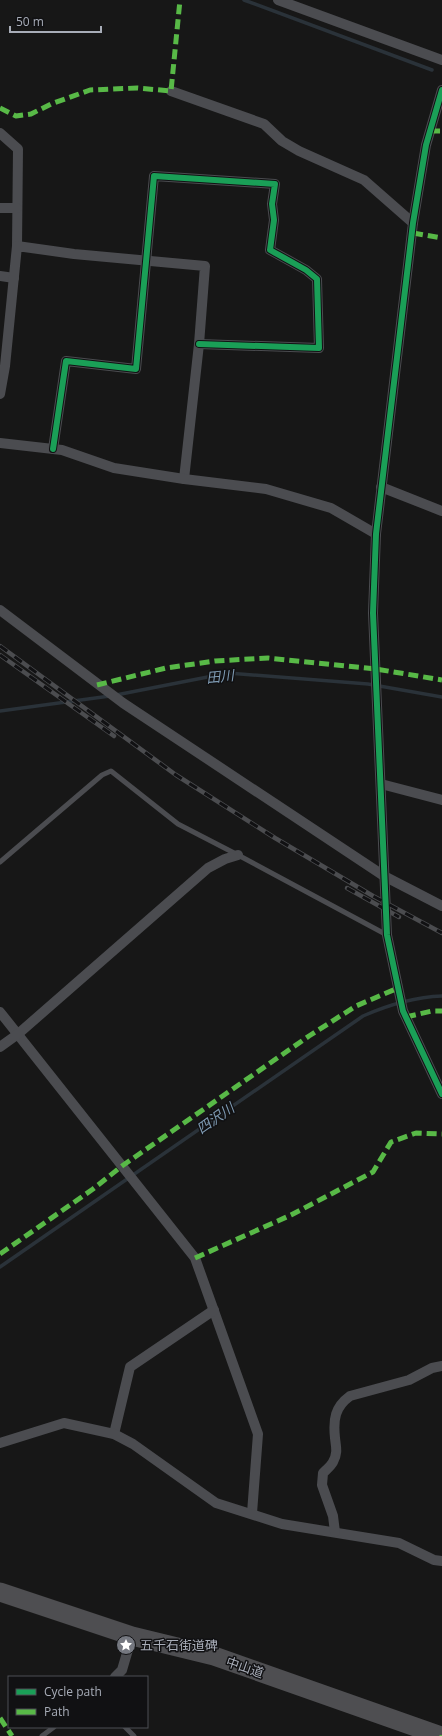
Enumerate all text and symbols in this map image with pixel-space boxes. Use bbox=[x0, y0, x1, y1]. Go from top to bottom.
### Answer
scale bar bbox=[10, 8, 101, 34]
text: 50 m bbox=[16, 13, 44, 30]
water label: 田川 bbox=[205, 665, 237, 687]
water label: 四沢川 bbox=[192, 1097, 239, 1138]
place icon: 五千石街道碑 bbox=[115, 1634, 137, 1656]
place label: 五千石街道碑 bbox=[140, 1636, 218, 1654]
street label: 中山道 bbox=[224, 1652, 266, 1682]
legend bbox=[8, 1676, 148, 1728]
text: Cycle path bbox=[44, 1683, 102, 1700]
text: Path bbox=[44, 1703, 70, 1720]

